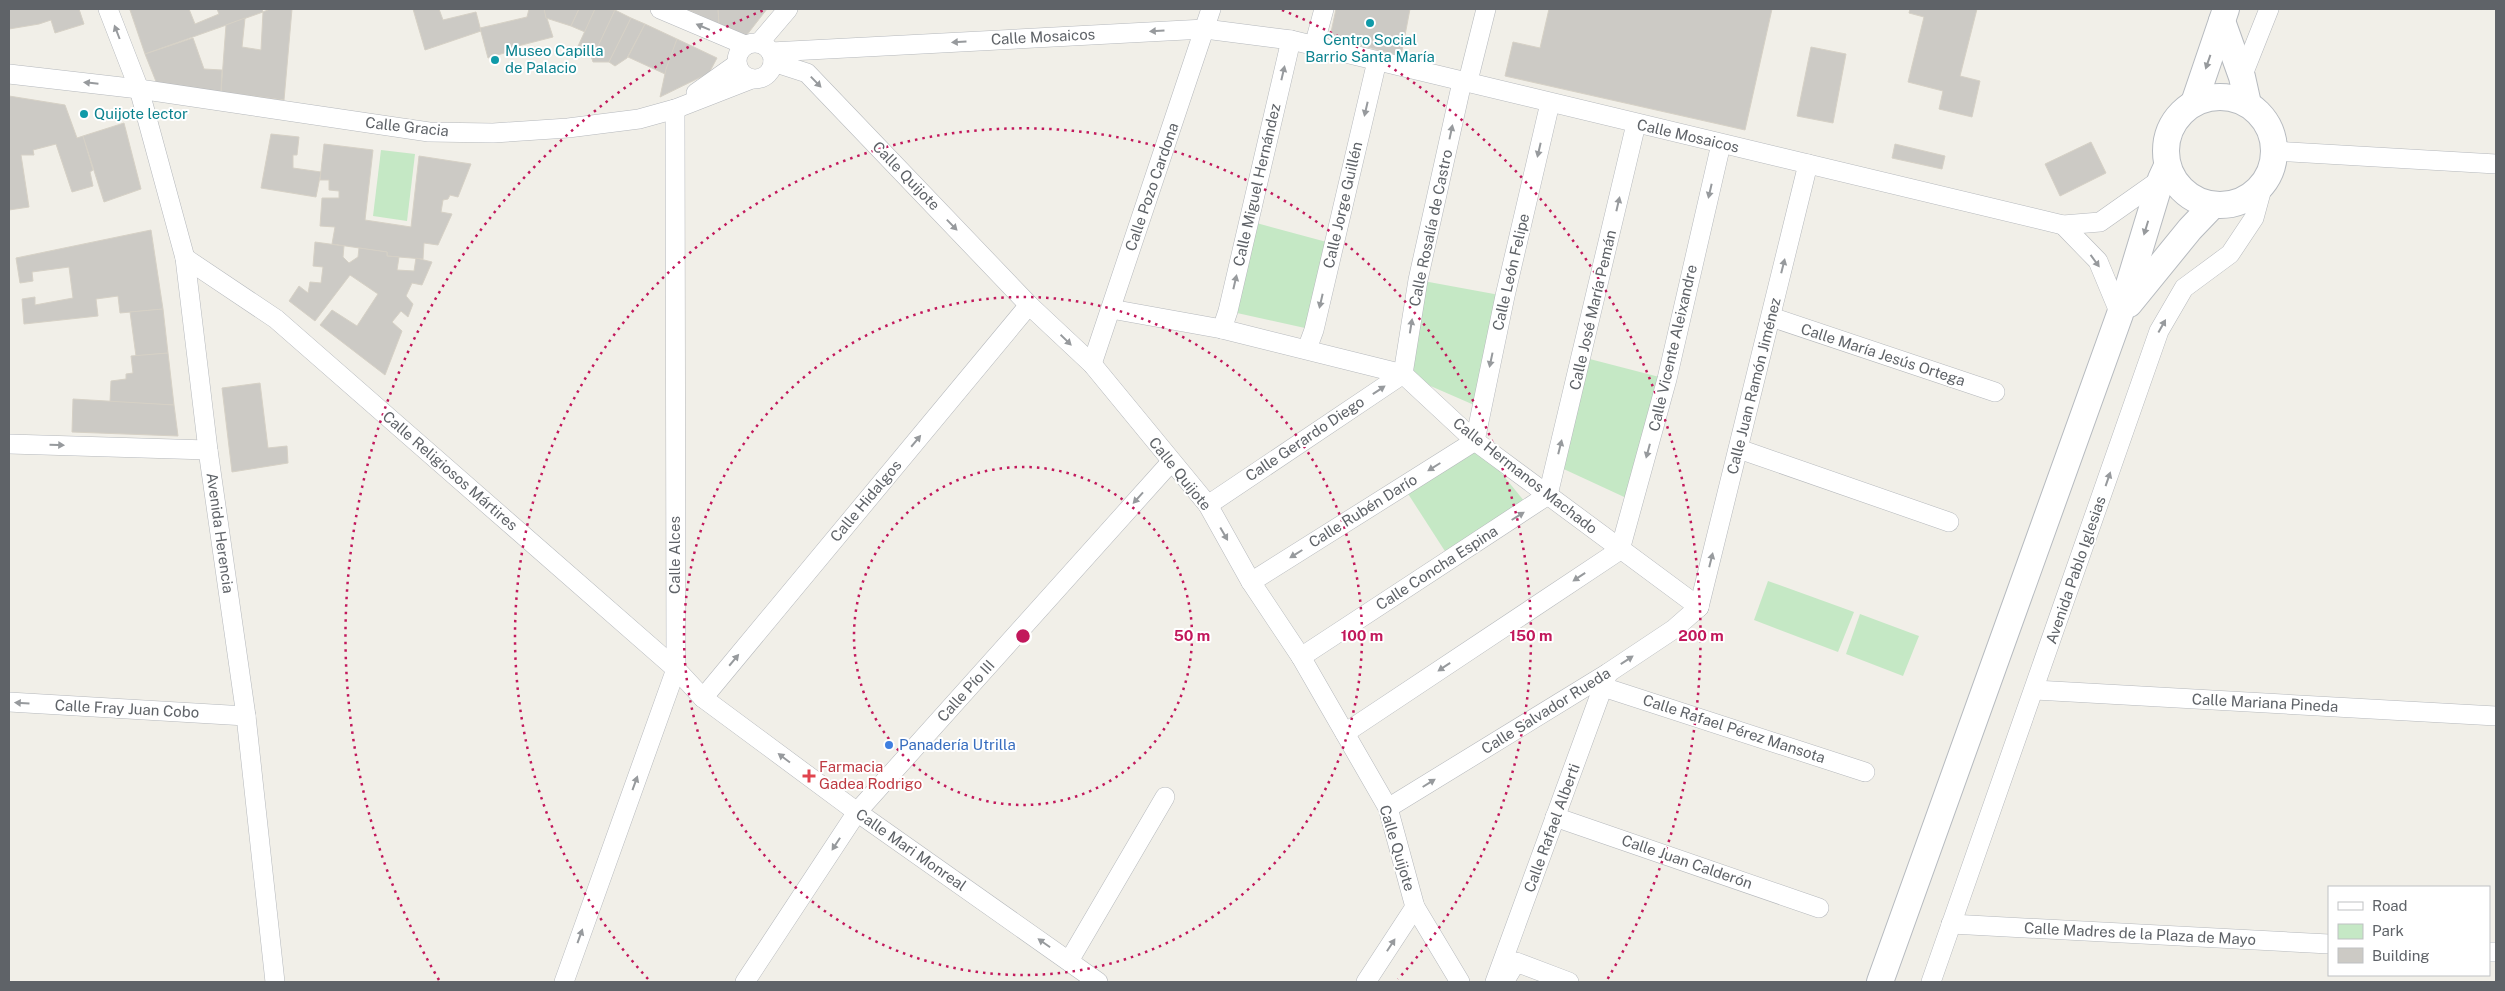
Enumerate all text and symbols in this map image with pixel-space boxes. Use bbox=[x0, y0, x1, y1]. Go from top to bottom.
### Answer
marker: Centro Social Barrio Santa María bbox=[1364, 17, 1376, 29]
one-way arrow bbox=[695, 23, 710, 31]
one-way arrow bbox=[113, 25, 120, 40]
street label: Calle Mosaicos bbox=[990, 25, 1096, 48]
one-way arrow bbox=[1148, 28, 1164, 36]
place label: Centro Social Barrio Santa María bbox=[1305, 31, 1435, 65]
one-way arrow bbox=[951, 38, 967, 46]
place label: Museo Capilla de Palacio bbox=[505, 42, 603, 76]
marker: Museo Capilla de Palacio bbox=[489, 54, 501, 66]
one-way arrow bbox=[2204, 55, 2212, 70]
one-way arrow bbox=[1279, 65, 1287, 80]
one-way arrow bbox=[810, 76, 822, 88]
one-way arrow bbox=[82, 79, 98, 87]
one-way arrow bbox=[1362, 101, 1370, 116]
street label: Calle Miguel Hernández bbox=[1230, 102, 1284, 268]
place label: Quijote lector bbox=[94, 105, 188, 122]
marker: Quijote lector bbox=[78, 108, 90, 120]
street label: Calle Gracia bbox=[364, 114, 450, 139]
street label: Calle Mosaicos bbox=[1635, 115, 1741, 156]
street label: Calle Pozo Cardona bbox=[1122, 120, 1181, 253]
one-way arrow bbox=[1447, 125, 1455, 140]
street label: Calle Quijote bbox=[869, 138, 943, 214]
street label: Calle Jorge Guillén bbox=[1320, 140, 1365, 270]
one-way arrow bbox=[1535, 143, 1543, 158]
street label: Calle Rosalía de Castro bbox=[1406, 148, 1455, 308]
one-way arrow bbox=[1706, 184, 1714, 199]
one-way arrow bbox=[1614, 197, 1622, 212]
street label: Calle León Felipe bbox=[1489, 212, 1532, 332]
one-way arrow bbox=[946, 218, 958, 230]
one-way arrow bbox=[2142, 221, 2149, 236]
street label: Calle José María Pemán bbox=[1566, 228, 1619, 392]
one-way arrow bbox=[2090, 254, 2100, 268]
one-way arrow bbox=[1779, 259, 1787, 274]
street label: Calle Vicente Aleixandre bbox=[1645, 263, 1700, 433]
one-way arrow bbox=[1231, 274, 1239, 290]
one-way arrow bbox=[1317, 294, 1325, 309]
street label: Calle Juan Ramón Jiménez bbox=[1723, 296, 1784, 476]
one-way arrow bbox=[1407, 317, 1415, 333]
one-way arrow bbox=[2158, 318, 2166, 333]
street label: Calle María Jesús Ortega bbox=[1799, 320, 1967, 389]
one-way arrow bbox=[1060, 334, 1072, 346]
one-way arrow bbox=[1487, 352, 1495, 368]
one-way arrow bbox=[1372, 385, 1386, 395]
street label: Calle Gerardo Diego bbox=[1242, 393, 1367, 485]
street label: Calle Religiosos Mártires bbox=[380, 407, 521, 534]
street label: Calle Hermanos Machado bbox=[1450, 414, 1601, 537]
one-way arrow bbox=[911, 434, 922, 447]
street label: Calle Quijote bbox=[1146, 434, 1215, 514]
one-way arrow bbox=[1556, 440, 1564, 455]
one-way arrow bbox=[50, 441, 66, 449]
one-way arrow bbox=[1644, 444, 1652, 459]
street label: Calle Hidalgos bbox=[827, 456, 905, 545]
one-way arrow bbox=[1427, 462, 1440, 472]
street label: Calle Rubén Darío bbox=[1306, 470, 1420, 551]
street label: Avenida Herencia bbox=[204, 471, 237, 594]
one-way arrow bbox=[2105, 471, 2112, 486]
one-way arrow bbox=[1132, 492, 1144, 504]
street label: Avenida Pablo Iglesias bbox=[2042, 494, 2109, 646]
one-way arrow bbox=[1511, 512, 1524, 521]
street label: Calle Alces bbox=[666, 516, 683, 594]
street label: Calle Concha Espina bbox=[1373, 522, 1501, 613]
one-way arrow bbox=[1220, 526, 1228, 541]
one-way arrow bbox=[1289, 549, 1302, 558]
one-way arrow bbox=[1707, 552, 1715, 567]
one-way arrow bbox=[1573, 572, 1586, 582]
centre of rings bbox=[1014, 627, 1032, 645]
text: 50 m bbox=[1174, 627, 1210, 644]
text: 100 m bbox=[1341, 627, 1383, 644]
text: 150 m bbox=[1509, 627, 1553, 644]
text: 200 m bbox=[1678, 627, 1724, 644]
one-way arrow bbox=[729, 654, 740, 667]
street label: Calle Pío III bbox=[934, 656, 998, 725]
one-way arrow bbox=[1620, 656, 1634, 665]
one-way arrow bbox=[1437, 662, 1451, 672]
street label: Calle Salvador Rueda bbox=[1478, 664, 1613, 757]
street label: Calle Mariana Pineda bbox=[2191, 690, 2339, 715]
street label: Calle Rafael Pérez Mansota bbox=[1641, 691, 1828, 766]
street label: Calle Fray Juan Cobo bbox=[54, 696, 200, 721]
one-way arrow bbox=[14, 699, 30, 707]
place label: Panadería Utrilla bbox=[899, 736, 1016, 753]
marker: Panadería Utrilla bbox=[883, 739, 895, 751]
one-way arrow bbox=[778, 752, 791, 763]
place label: Farmacia Gadea Rodrigo bbox=[819, 758, 922, 792]
street label: Calle Rafael Alberti bbox=[1520, 761, 1583, 895]
marker: Farmacia Gadea Rodrigo bbox=[803, 770, 815, 782]
one-way arrow bbox=[632, 776, 639, 791]
one-way arrow bbox=[1423, 778, 1436, 787]
street label: Calle Quijote bbox=[1376, 803, 1419, 893]
street label: Calle Mari Monreal bbox=[853, 805, 970, 894]
street label: Calle Juan Calderón bbox=[1620, 831, 1755, 892]
one-way arrow bbox=[831, 838, 841, 851]
legend bbox=[2328, 886, 2490, 976]
text: Road bbox=[2372, 897, 2408, 914]
street label: Calle Madres de la Plaza de Mayo bbox=[2024, 919, 2256, 948]
text: Park bbox=[2372, 922, 2404, 939]
one-way arrow bbox=[577, 929, 584, 944]
one-way arrow bbox=[1037, 938, 1051, 948]
one-way arrow bbox=[1386, 938, 1396, 951]
text: Building bbox=[2372, 947, 2430, 964]

